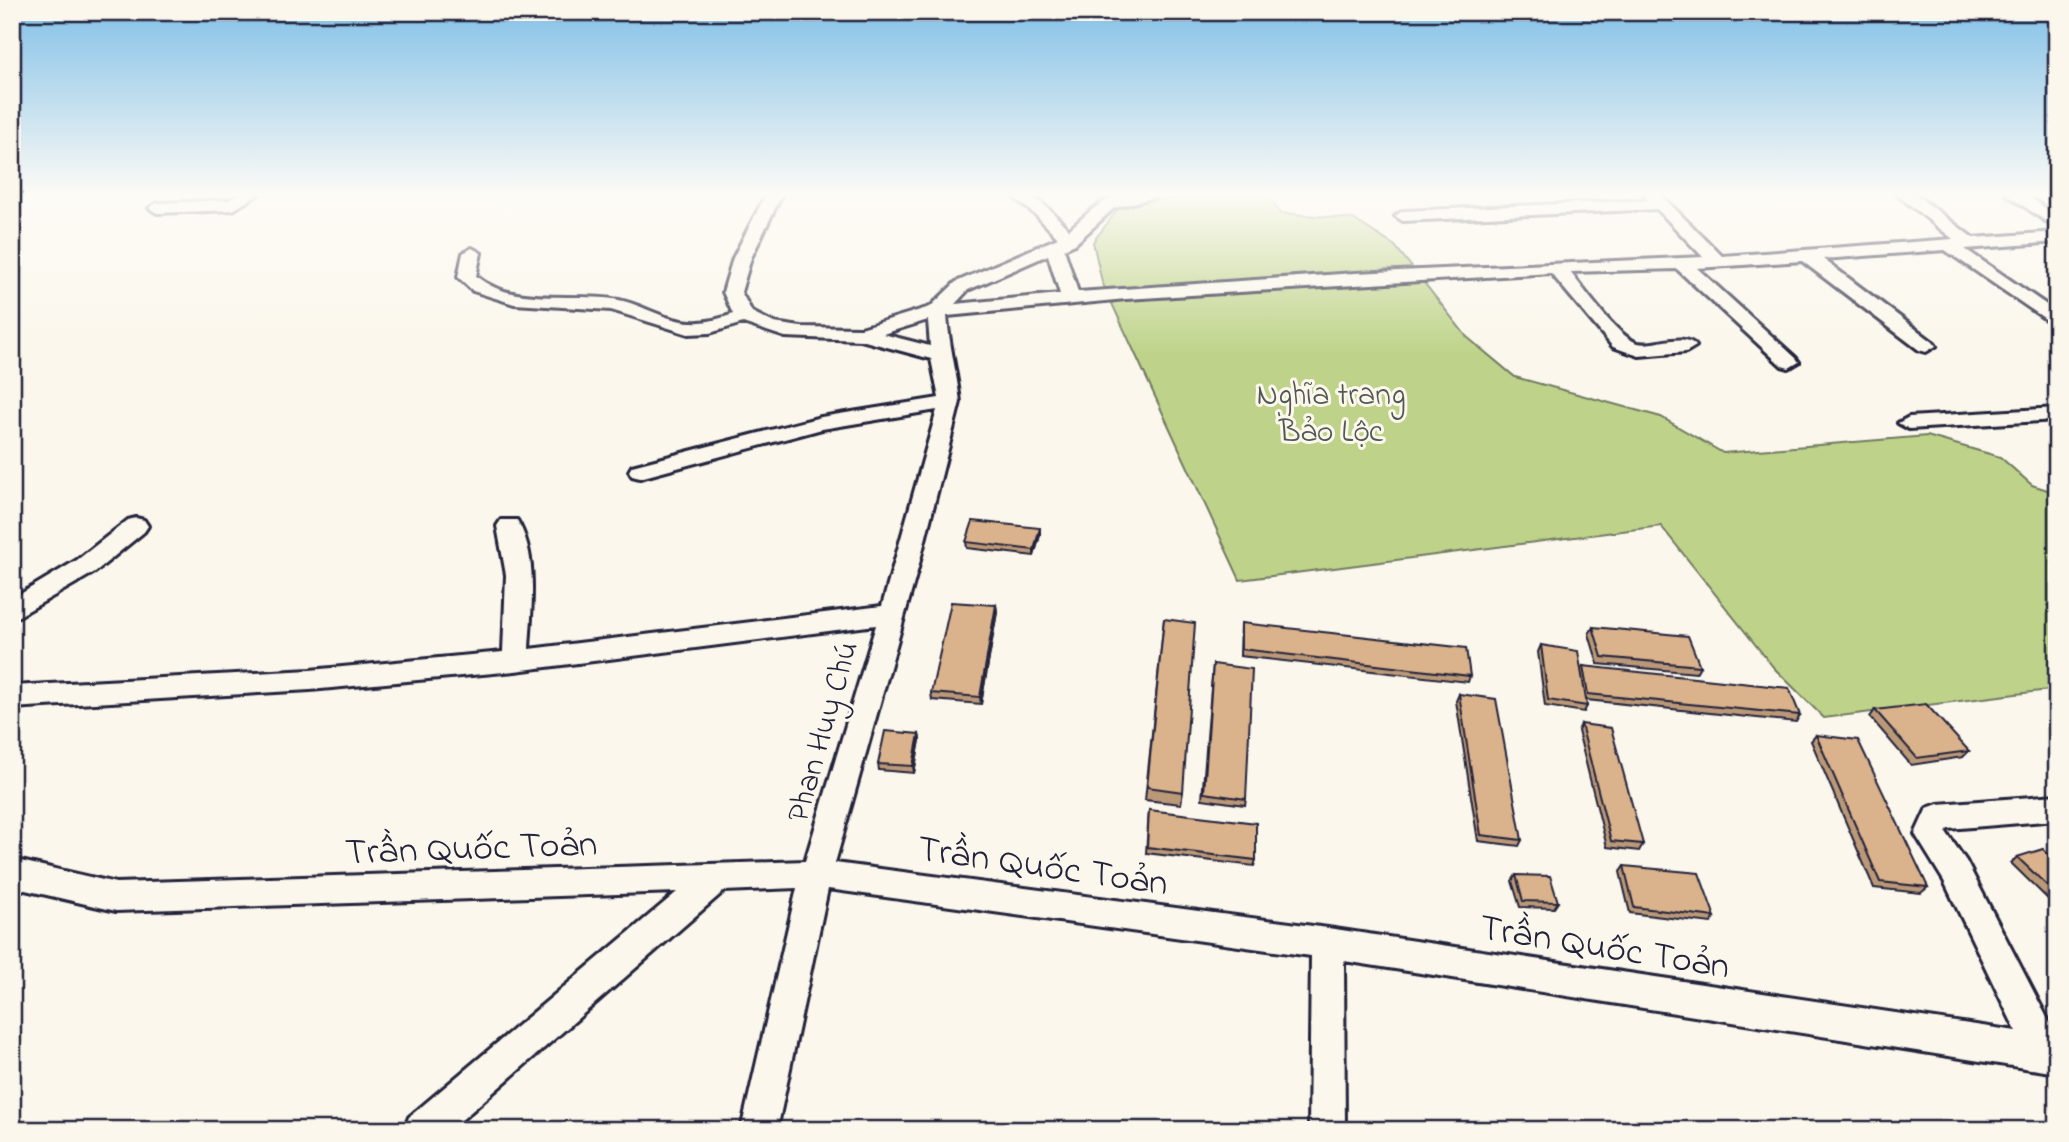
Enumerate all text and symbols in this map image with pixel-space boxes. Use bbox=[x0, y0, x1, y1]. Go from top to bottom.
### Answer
park label: Nghĩa trang Bảo Lộc bbox=[1256, 373, 1406, 457]
street label: Phan Huy Chú bbox=[776, 636, 873, 828]
street label: Trần Quốc Toản bbox=[344, 818, 598, 882]
street label: Trần Quốc Toản bbox=[914, 823, 1171, 913]
street label: Trần Quốc Toản bbox=[1475, 902, 1733, 996]

